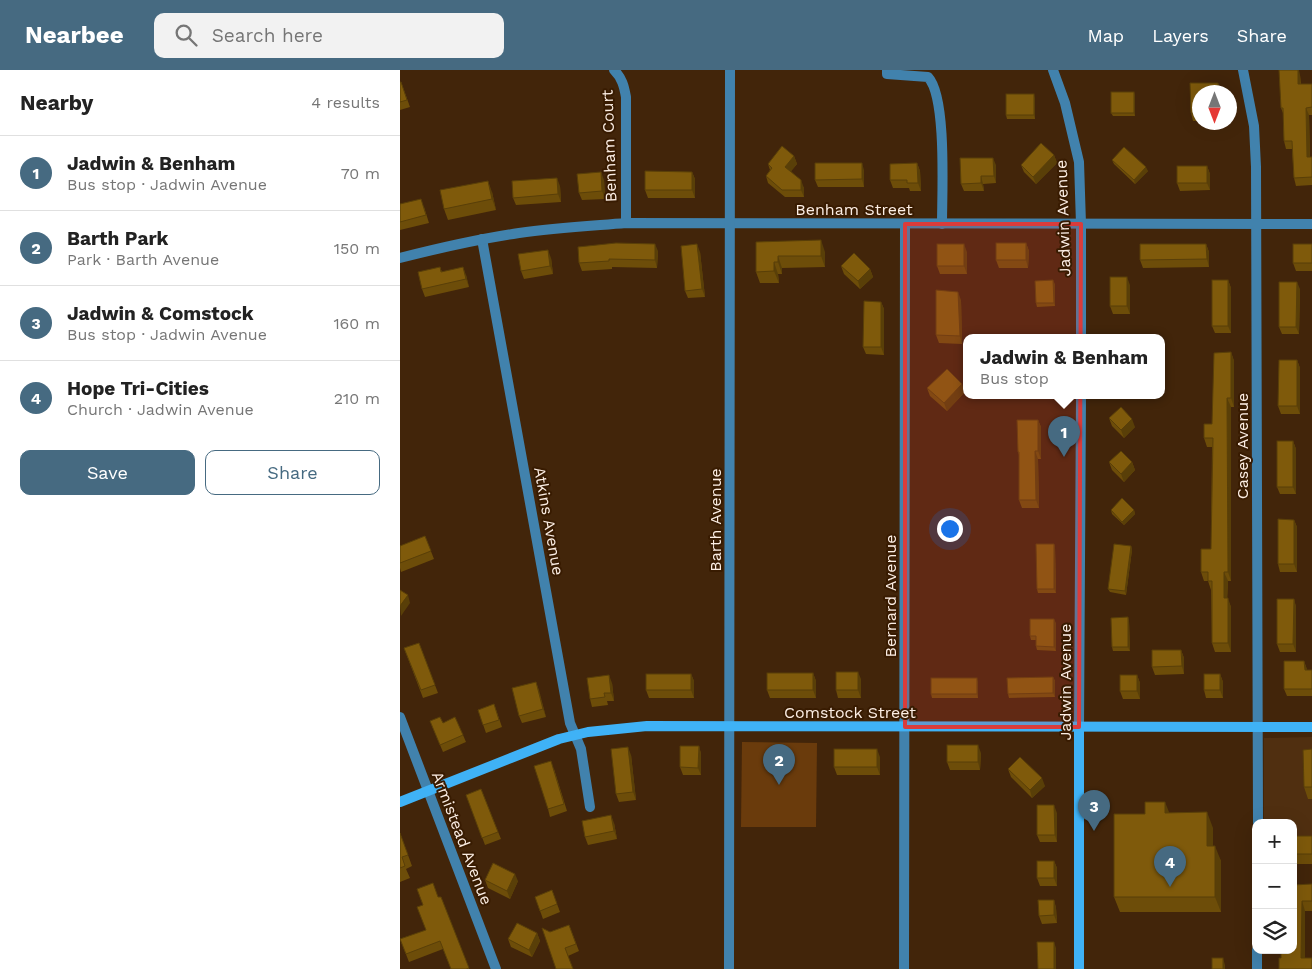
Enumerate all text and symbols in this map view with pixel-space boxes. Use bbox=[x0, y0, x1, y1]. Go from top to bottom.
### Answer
search box bbox=[154, 13, 504, 58]
text: Nearbee bbox=[25, 21, 124, 49]
icon: search bbox=[172, 21, 200, 49]
text: Search here bbox=[212, 24, 323, 47]
text: Map bbox=[1087, 25, 1124, 46]
text: Layers bbox=[1152, 25, 1209, 46]
text: Share bbox=[1237, 25, 1287, 46]
north arrow bbox=[1192, 85, 1237, 130]
street label: Benham Court bbox=[598, 89, 620, 203]
text: Nearby bbox=[20, 90, 93, 115]
text: 4 results bbox=[311, 93, 380, 112]
text: Jadwin & Benham bbox=[67, 152, 235, 175]
street label: Jadwin Avenue bbox=[1051, 159, 1075, 277]
text: 1 bbox=[33, 164, 39, 183]
text: 70 m bbox=[341, 164, 380, 183]
text: Bus stop · Jadwin Avenue bbox=[67, 175, 267, 194]
street label: Benham Street bbox=[795, 200, 913, 219]
text: Barth Park bbox=[67, 227, 168, 250]
text: 2 bbox=[31, 239, 41, 258]
text: 150 m bbox=[334, 239, 380, 258]
text: Park · Barth Avenue bbox=[67, 250, 219, 269]
text: Jadwin & Comstock bbox=[67, 302, 254, 325]
text: 3 bbox=[31, 314, 41, 333]
text: 160 m bbox=[333, 314, 380, 333]
text: Bus stop · Jadwin Avenue bbox=[67, 325, 267, 344]
popup bbox=[963, 334, 1165, 399]
text: Jadwin & Benham bbox=[980, 346, 1148, 369]
text: Bus stop bbox=[980, 369, 1049, 388]
text: Hope Tri-Cities bbox=[67, 377, 209, 400]
text: 4 bbox=[31, 389, 41, 408]
text: 210 m bbox=[334, 389, 380, 408]
street label: Casey Avenue bbox=[1233, 393, 1252, 499]
text: Church · Jadwin Avenue bbox=[67, 400, 254, 419]
pin: 1 bbox=[1048, 416, 1080, 457]
button: Save bbox=[20, 450, 195, 495]
button: Share bbox=[205, 450, 380, 495]
street label: Atkins Avenue bbox=[530, 465, 568, 577]
street label: Barth Avenue bbox=[706, 468, 725, 572]
your location bbox=[937, 516, 963, 542]
street label: Bernard Avenue bbox=[881, 535, 900, 657]
street label: Jadwin Avenue bbox=[1056, 624, 1075, 740]
street label: Comstock Street bbox=[784, 703, 916, 722]
pin: 2 bbox=[763, 744, 795, 785]
street label: Armistead Avenue bbox=[428, 769, 496, 907]
pin: 3 bbox=[1078, 790, 1110, 831]
map controls bbox=[1252, 819, 1297, 954]
button: + bbox=[1252, 819, 1297, 864]
pin: 4 bbox=[1154, 846, 1186, 887]
button: − bbox=[1252, 864, 1297, 909]
button: layers bbox=[1252, 909, 1297, 954]

